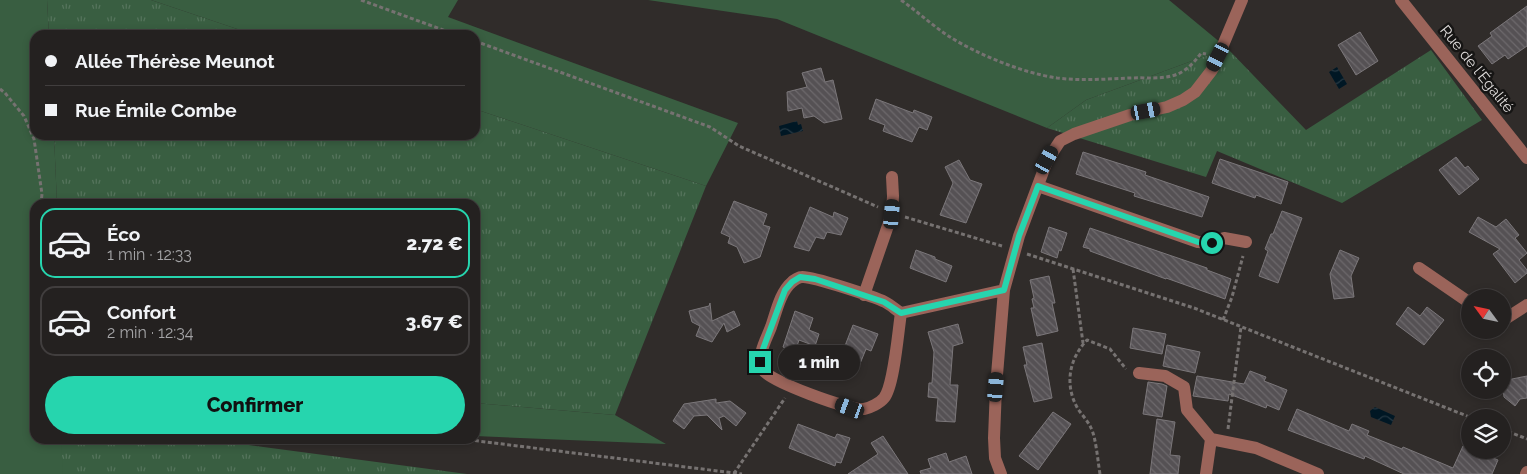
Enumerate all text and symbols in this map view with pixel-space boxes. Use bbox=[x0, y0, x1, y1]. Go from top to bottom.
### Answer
street label: Rue de l'Égalité bbox=[1436, 22, 1518, 117]
car bbox=[1204, 40, 1231, 74]
text: Allée Thérèse Meunot bbox=[75, 50, 275, 72]
text: Rue Émile Combe bbox=[75, 99, 237, 121]
car bbox=[1129, 101, 1162, 121]
car bbox=[1033, 143, 1060, 177]
car bbox=[883, 198, 900, 230]
icon: car bbox=[47, 221, 92, 266]
text: Éco bbox=[107, 223, 140, 245]
text: 2.72 € bbox=[406, 232, 463, 254]
route start bbox=[1201, 232, 1223, 254]
text: 1 min · 12:33 bbox=[107, 245, 192, 264]
north arrow bbox=[1461, 289, 1511, 339]
map controls bbox=[1461, 289, 1511, 459]
icon: car bbox=[47, 299, 92, 344]
text: Confort bbox=[107, 301, 176, 323]
text: 3.67 € bbox=[406, 310, 463, 332]
text: 2 min · 12:34 bbox=[107, 323, 194, 342]
callout: 1 min bbox=[778, 344, 860, 380]
button: locate bbox=[1461, 349, 1511, 399]
route end bbox=[749, 351, 771, 373]
text: 1 min bbox=[798, 353, 840, 372]
car bbox=[987, 371, 1004, 403]
button: Confirmer bbox=[45, 376, 465, 434]
car bbox=[833, 396, 866, 420]
button: layers bbox=[1461, 409, 1511, 459]

